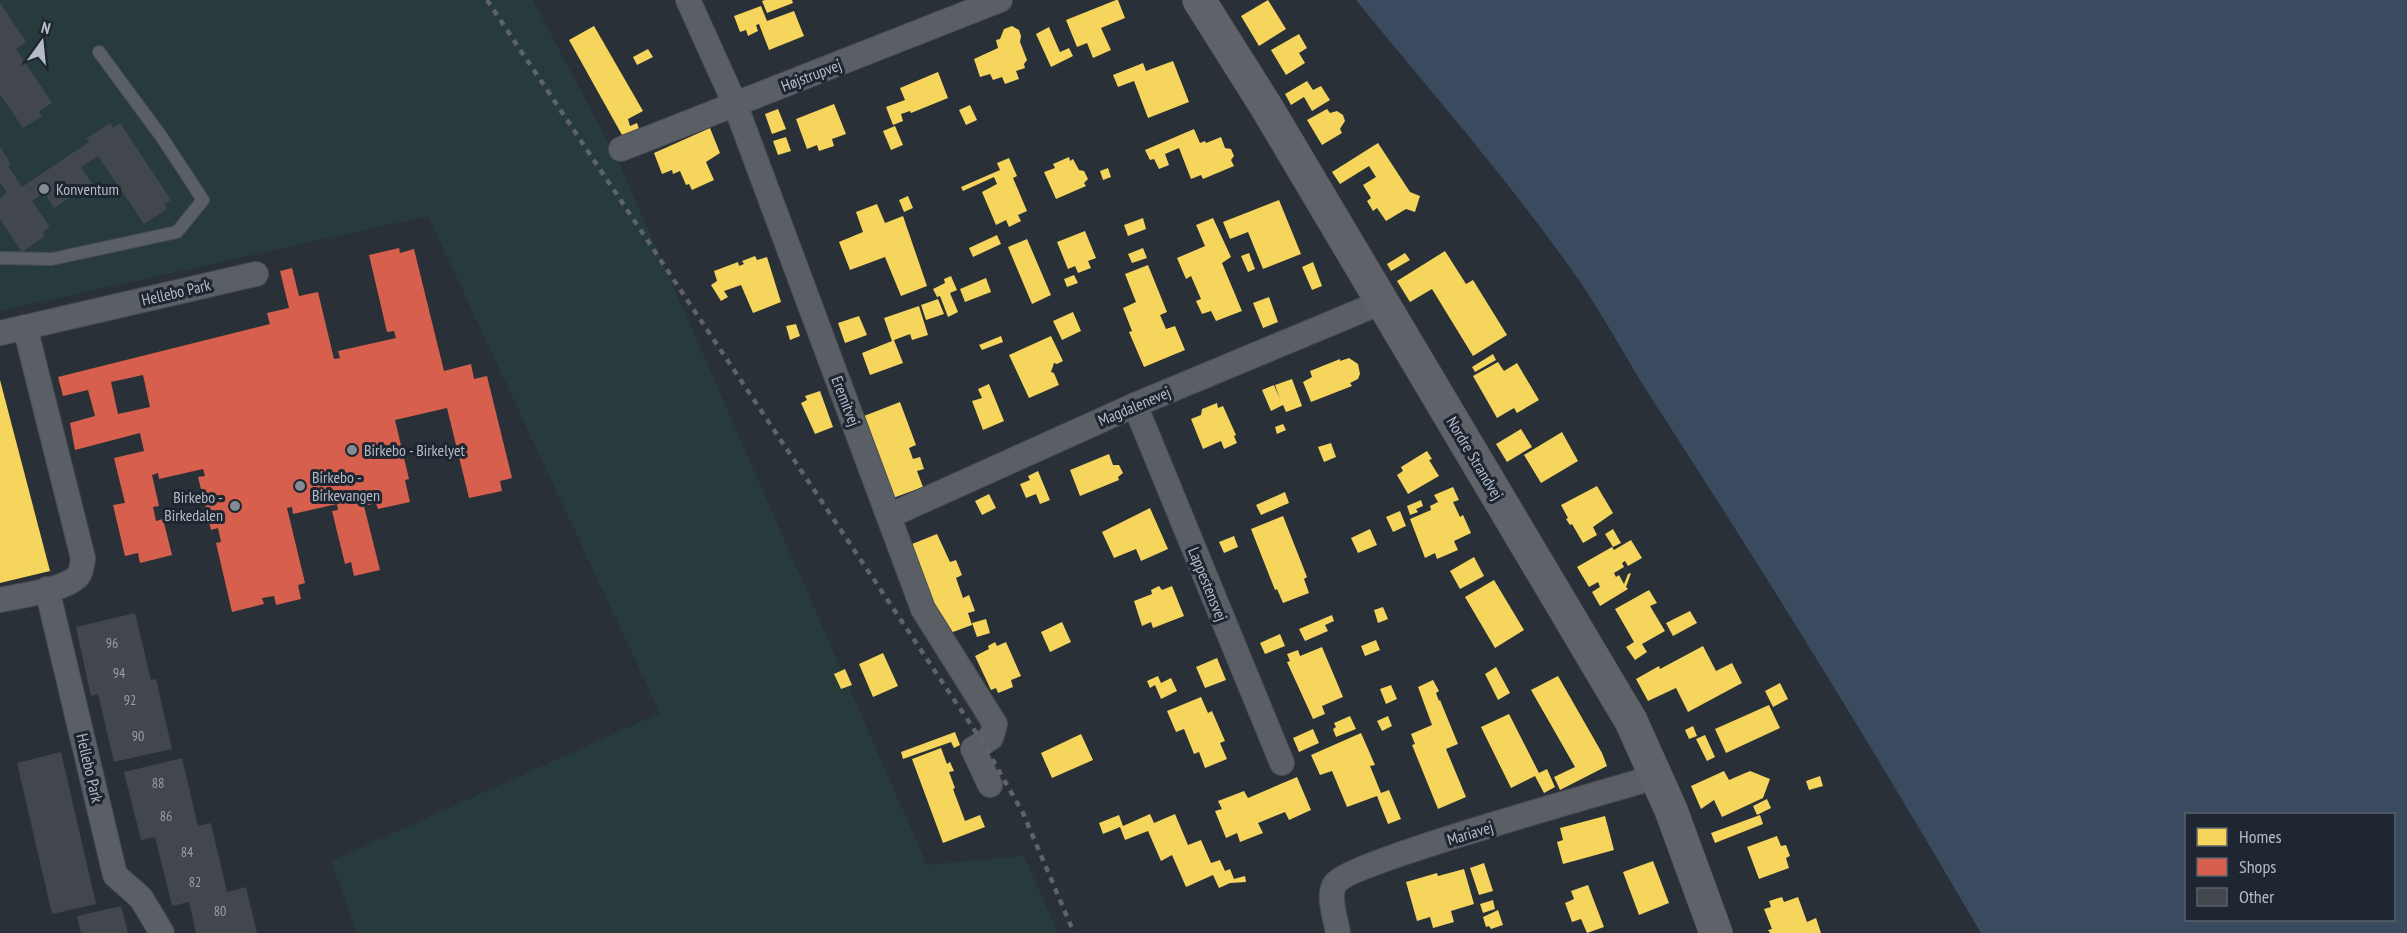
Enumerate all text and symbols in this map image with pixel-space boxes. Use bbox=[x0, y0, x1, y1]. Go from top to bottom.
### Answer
north arrow bbox=[12, 12, 72, 72]
text: N bbox=[39, 17, 53, 38]
street label: Højstrupvej bbox=[778, 54, 844, 96]
place label: Konventum bbox=[56, 179, 119, 199]
marker: Konventum bbox=[37, 182, 51, 196]
street label: Hellebo Park bbox=[140, 274, 213, 310]
street label: Eremitvej bbox=[827, 373, 865, 429]
street label: Magdalenevej bbox=[1095, 382, 1173, 430]
street label: Nordre Strandvej bbox=[1442, 413, 1508, 503]
place label: Birkebo - Birkelyet bbox=[364, 440, 466, 460]
marker: Birkebo - Birkelyet bbox=[345, 443, 359, 457]
place label: Birkebo - Birkevangen bbox=[312, 467, 380, 505]
marker: Birkebo - Birkevangen bbox=[293, 479, 307, 493]
place label: Birkebo - Birkedalen bbox=[164, 487, 223, 525]
marker: Birkebo - Birkedalen bbox=[228, 499, 242, 513]
street label: Lappestensvej bbox=[1184, 544, 1232, 624]
house number: 96 bbox=[106, 634, 118, 652]
house number: 94 bbox=[113, 664, 126, 682]
house number: 92 bbox=[124, 691, 136, 709]
house number: 90 bbox=[132, 727, 144, 745]
street label: Hellebo Park bbox=[72, 732, 108, 805]
house number: 88 bbox=[152, 774, 164, 792]
house number: 86 bbox=[160, 807, 172, 825]
legend bbox=[2185, 813, 2395, 921]
street label: Mariavej bbox=[1445, 817, 1495, 849]
text: Homes bbox=[2239, 825, 2282, 848]
house number: 84 bbox=[181, 843, 194, 861]
text: Shops bbox=[2239, 855, 2276, 878]
house number: 82 bbox=[189, 873, 201, 891]
text: Other bbox=[2239, 885, 2274, 908]
house number: 80 bbox=[214, 902, 226, 920]

